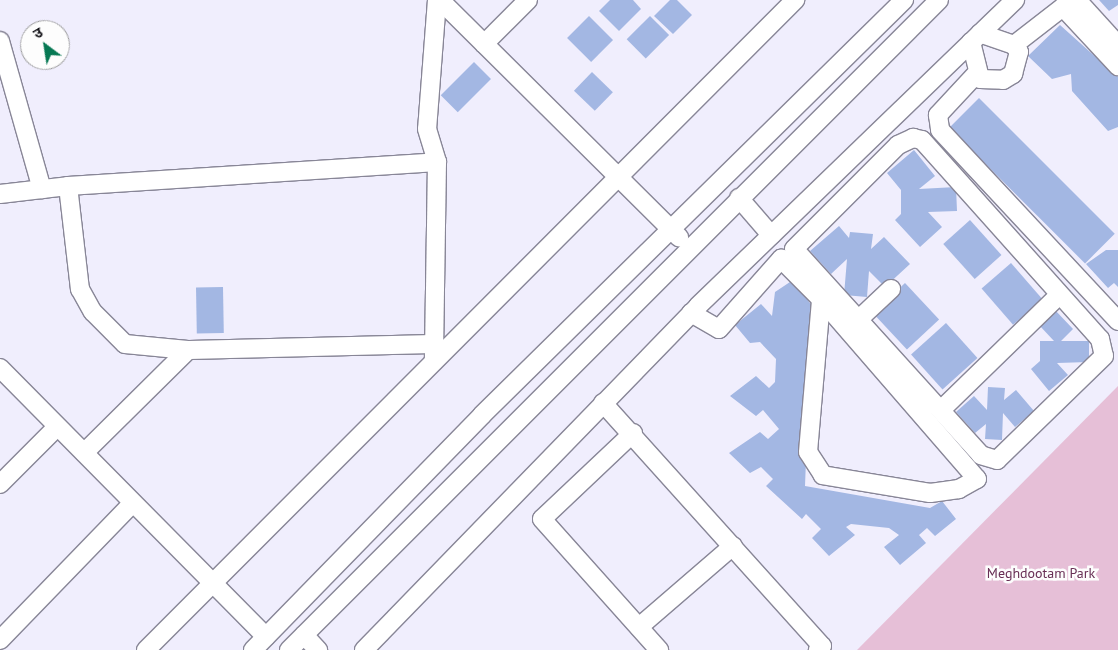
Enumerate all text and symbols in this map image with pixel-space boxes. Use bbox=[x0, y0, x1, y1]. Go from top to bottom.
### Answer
north arrow bbox=[20, 20, 70, 70]
text: उ bbox=[30, 23, 46, 43]
park label: Meghdootam Park bbox=[987, 565, 1095, 581]

